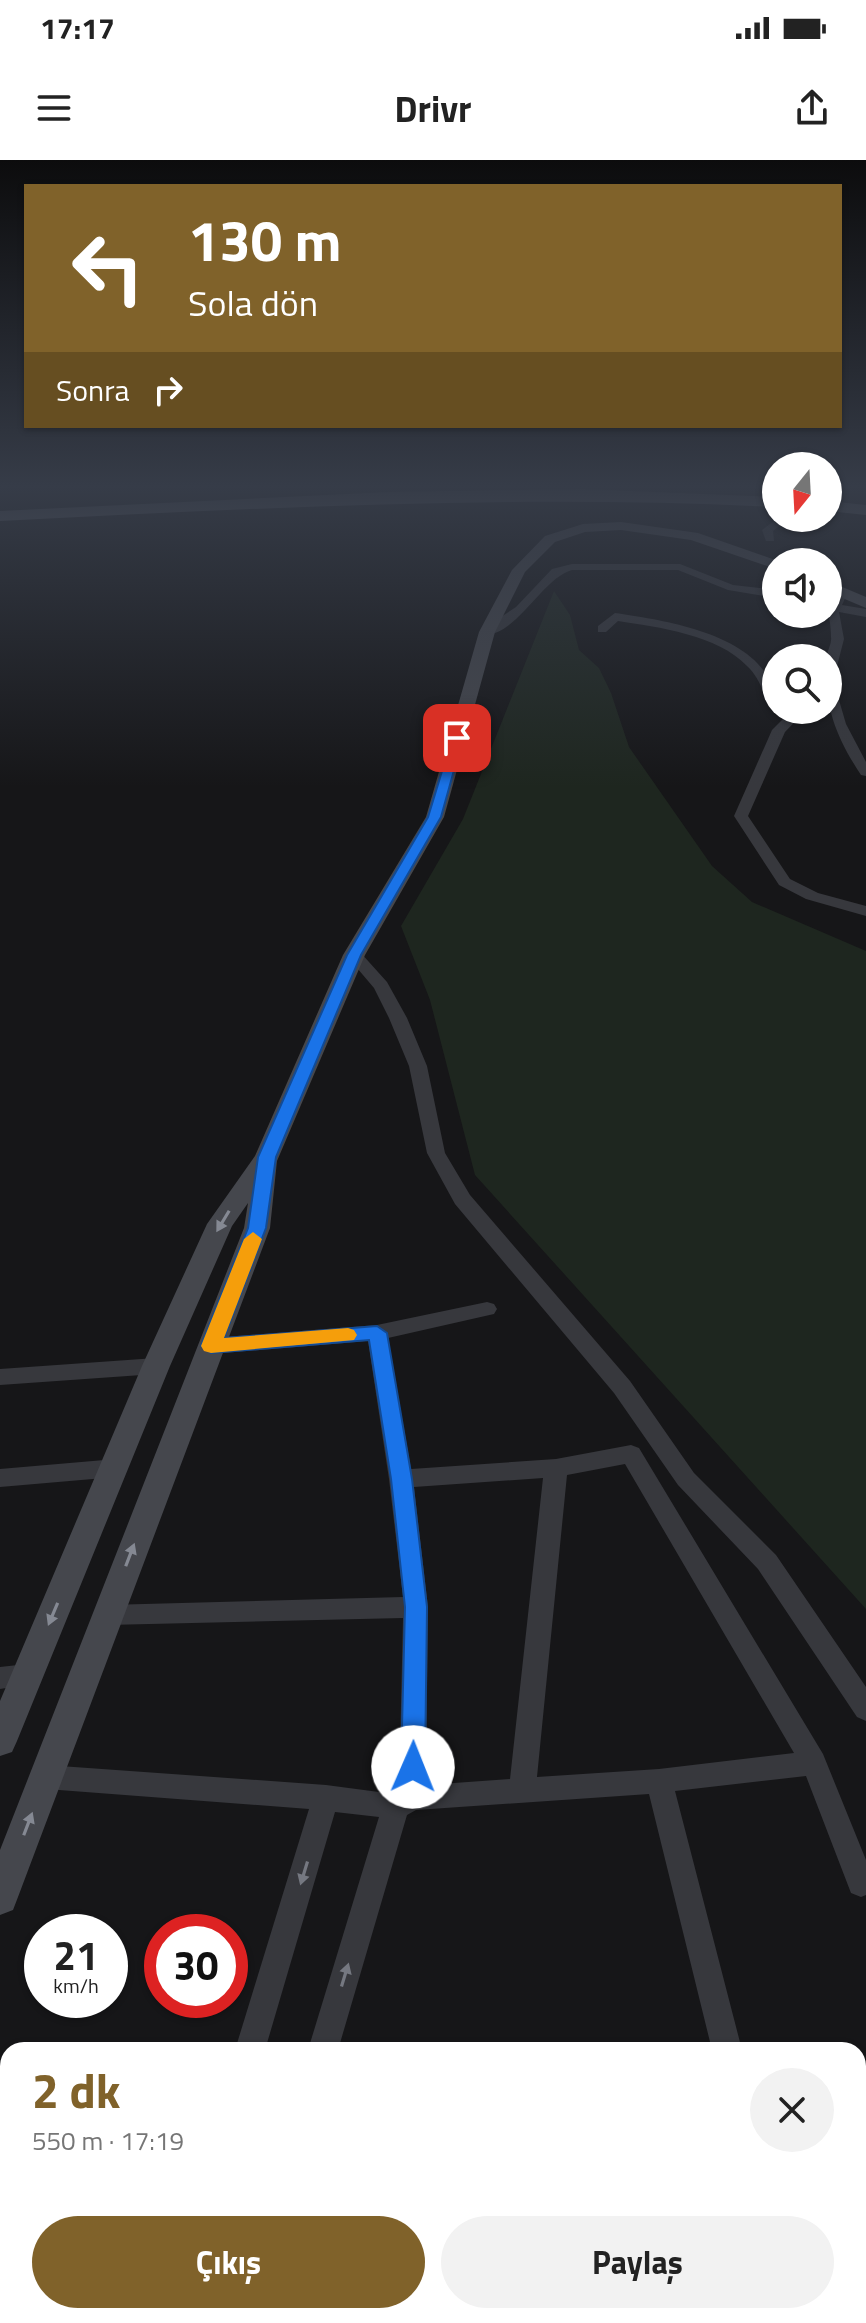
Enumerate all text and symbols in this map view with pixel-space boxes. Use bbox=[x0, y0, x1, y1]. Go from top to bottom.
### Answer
text: 17:17 bbox=[40, 5, 115, 51]
text: Drivr bbox=[395, 81, 471, 136]
icon: menu bbox=[32, 86, 76, 130]
icon: share bbox=[790, 86, 834, 130]
text: 130 m bbox=[188, 198, 341, 283]
icon: left bbox=[56, 216, 160, 320]
text: Sola dön bbox=[188, 275, 318, 330]
text: Sonra bbox=[56, 367, 130, 413]
icon: right bbox=[146, 368, 190, 412]
north arrow bbox=[762, 452, 842, 532]
map controls bbox=[762, 452, 842, 724]
button: sound bbox=[762, 548, 842, 628]
button: search bbox=[762, 644, 842, 724]
pin bbox=[423, 704, 491, 772]
icon: arrive bbox=[435, 716, 479, 760]
one-way arrow bbox=[216, 1210, 230, 1232]
one-way arrow bbox=[124, 1543, 137, 1567]
one-way arrow bbox=[46, 1602, 60, 1625]
position arrow bbox=[371, 1725, 455, 1809]
one-way arrow bbox=[22, 1812, 35, 1836]
one-way arrow bbox=[297, 1861, 310, 1885]
speed limit sign: 30 bbox=[144, 1914, 248, 2018]
text: 21 bbox=[54, 1925, 98, 1986]
one-way arrow bbox=[339, 1963, 352, 1987]
text: km/h bbox=[53, 1970, 99, 2001]
text: 2 dk bbox=[32, 2054, 121, 2127]
button: close bbox=[750, 2068, 834, 2152]
text: 550 m · 17:19 bbox=[32, 2121, 184, 2160]
button: Çıkış bbox=[32, 2216, 425, 2308]
button: Paylaş bbox=[441, 2216, 834, 2308]

